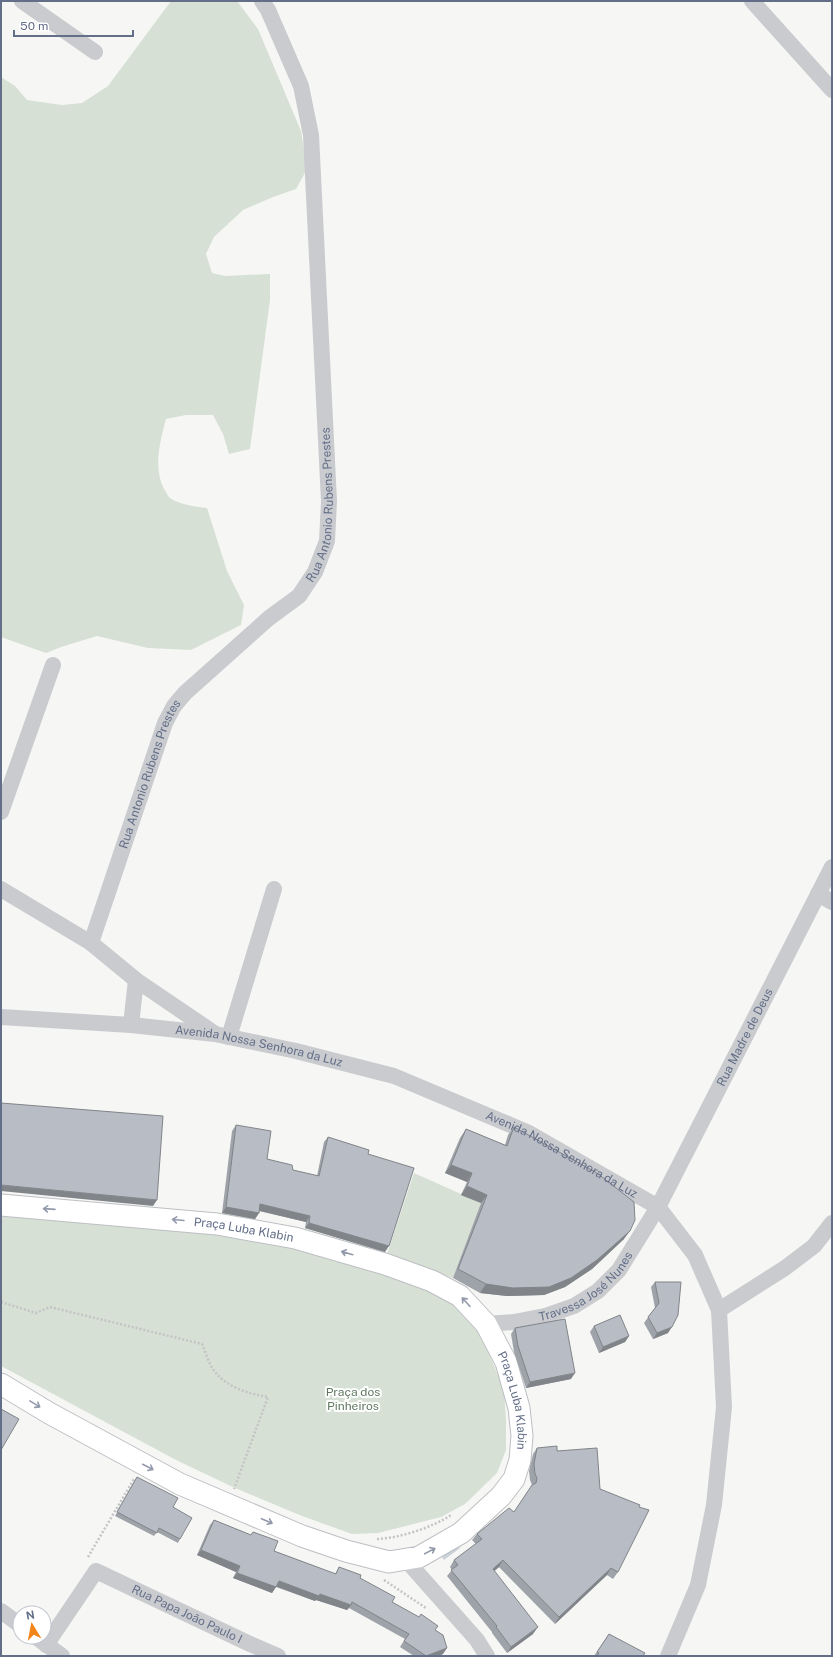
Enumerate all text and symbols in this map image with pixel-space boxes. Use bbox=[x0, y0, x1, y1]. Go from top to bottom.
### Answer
scale bar bbox=[14, 12, 133, 38]
text: 50 m bbox=[20, 19, 48, 33]
street label: Rua Antonio Rubens Prestes bbox=[303, 427, 336, 585]
street label: Rua Antonio Rubens Prestes bbox=[116, 696, 184, 850]
street label: Rua Madre de Deus bbox=[714, 986, 776, 1089]
street label: Avenida Nossa Senhora da Luz bbox=[175, 1023, 344, 1070]
street label: Avenida Nossa Senhora da Luz bbox=[484, 1108, 640, 1201]
one-way arrow bbox=[43, 1205, 56, 1212]
street label: Praça Luba Klabin bbox=[193, 1215, 295, 1245]
one-way arrow bbox=[172, 1216, 185, 1224]
one-way arrow bbox=[341, 1249, 354, 1256]
street label: Travessa José Nunes bbox=[538, 1249, 636, 1324]
one-way arrow bbox=[461, 1297, 471, 1307]
street label: Praça Luba Klabin bbox=[495, 1349, 529, 1450]
park label: Praça dos Pinheiros bbox=[326, 1385, 380, 1413]
one-way arrow bbox=[29, 1401, 41, 1409]
one-way arrow bbox=[142, 1464, 154, 1471]
one-way arrow bbox=[260, 1518, 272, 1525]
one-way arrow bbox=[424, 1547, 436, 1554]
street label: Rua Papa João Paulo I bbox=[129, 1582, 244, 1646]
north arrow bbox=[12, 1605, 52, 1645]
text: N bbox=[25, 1608, 36, 1622]

